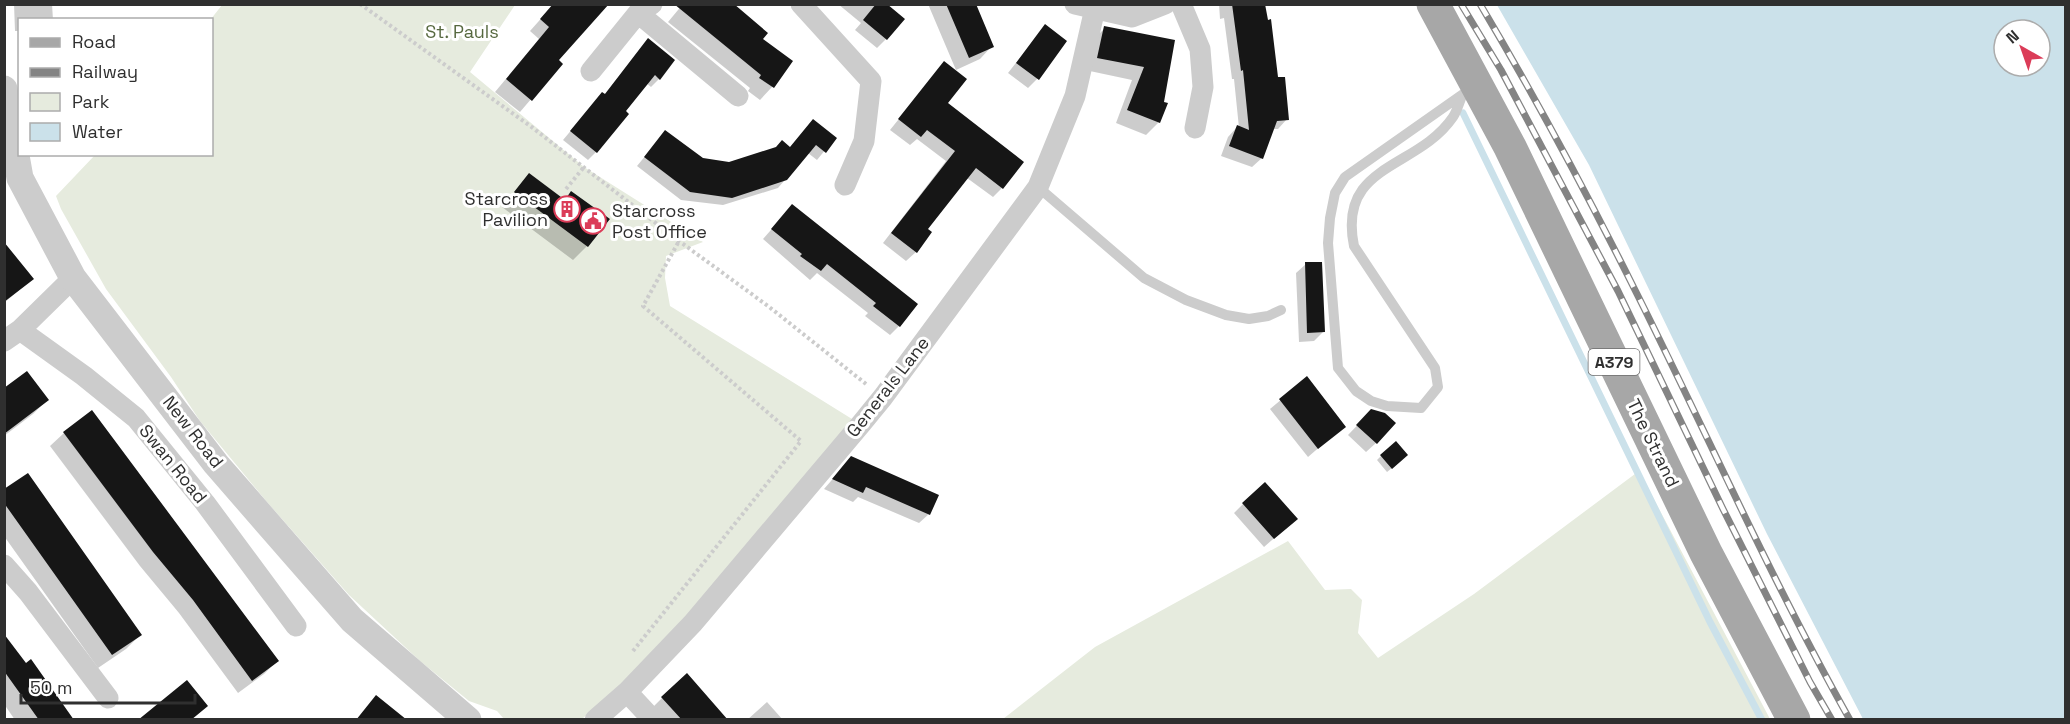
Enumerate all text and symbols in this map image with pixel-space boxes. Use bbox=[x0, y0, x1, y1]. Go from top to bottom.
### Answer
legend bbox=[18, 18, 213, 156]
north arrow bbox=[1992, 18, 2052, 78]
park label: St. Pauls bbox=[425, 20, 499, 43]
text: N bbox=[2002, 25, 2024, 48]
text: Road bbox=[72, 30, 116, 53]
text: Railway bbox=[72, 60, 138, 83]
text: Park bbox=[72, 90, 110, 113]
text: Water bbox=[72, 120, 123, 143]
place label: Starcross Pavilion bbox=[465, 187, 548, 231]
building icon: Starcross Pavilion bbox=[552, 194, 582, 224]
place label: Starcross Post Office bbox=[612, 199, 707, 243]
public building icon: Starcross Post Office bbox=[578, 206, 608, 236]
street label: Generals Lane bbox=[841, 332, 934, 442]
road number: A379 bbox=[1588, 349, 1640, 375]
street label: New Road bbox=[158, 391, 229, 473]
street label: The Strand bbox=[1622, 395, 1685, 491]
street label: Swan Road bbox=[134, 419, 212, 508]
scale bar bbox=[21, 667, 195, 705]
text: 50 m bbox=[30, 676, 72, 699]

